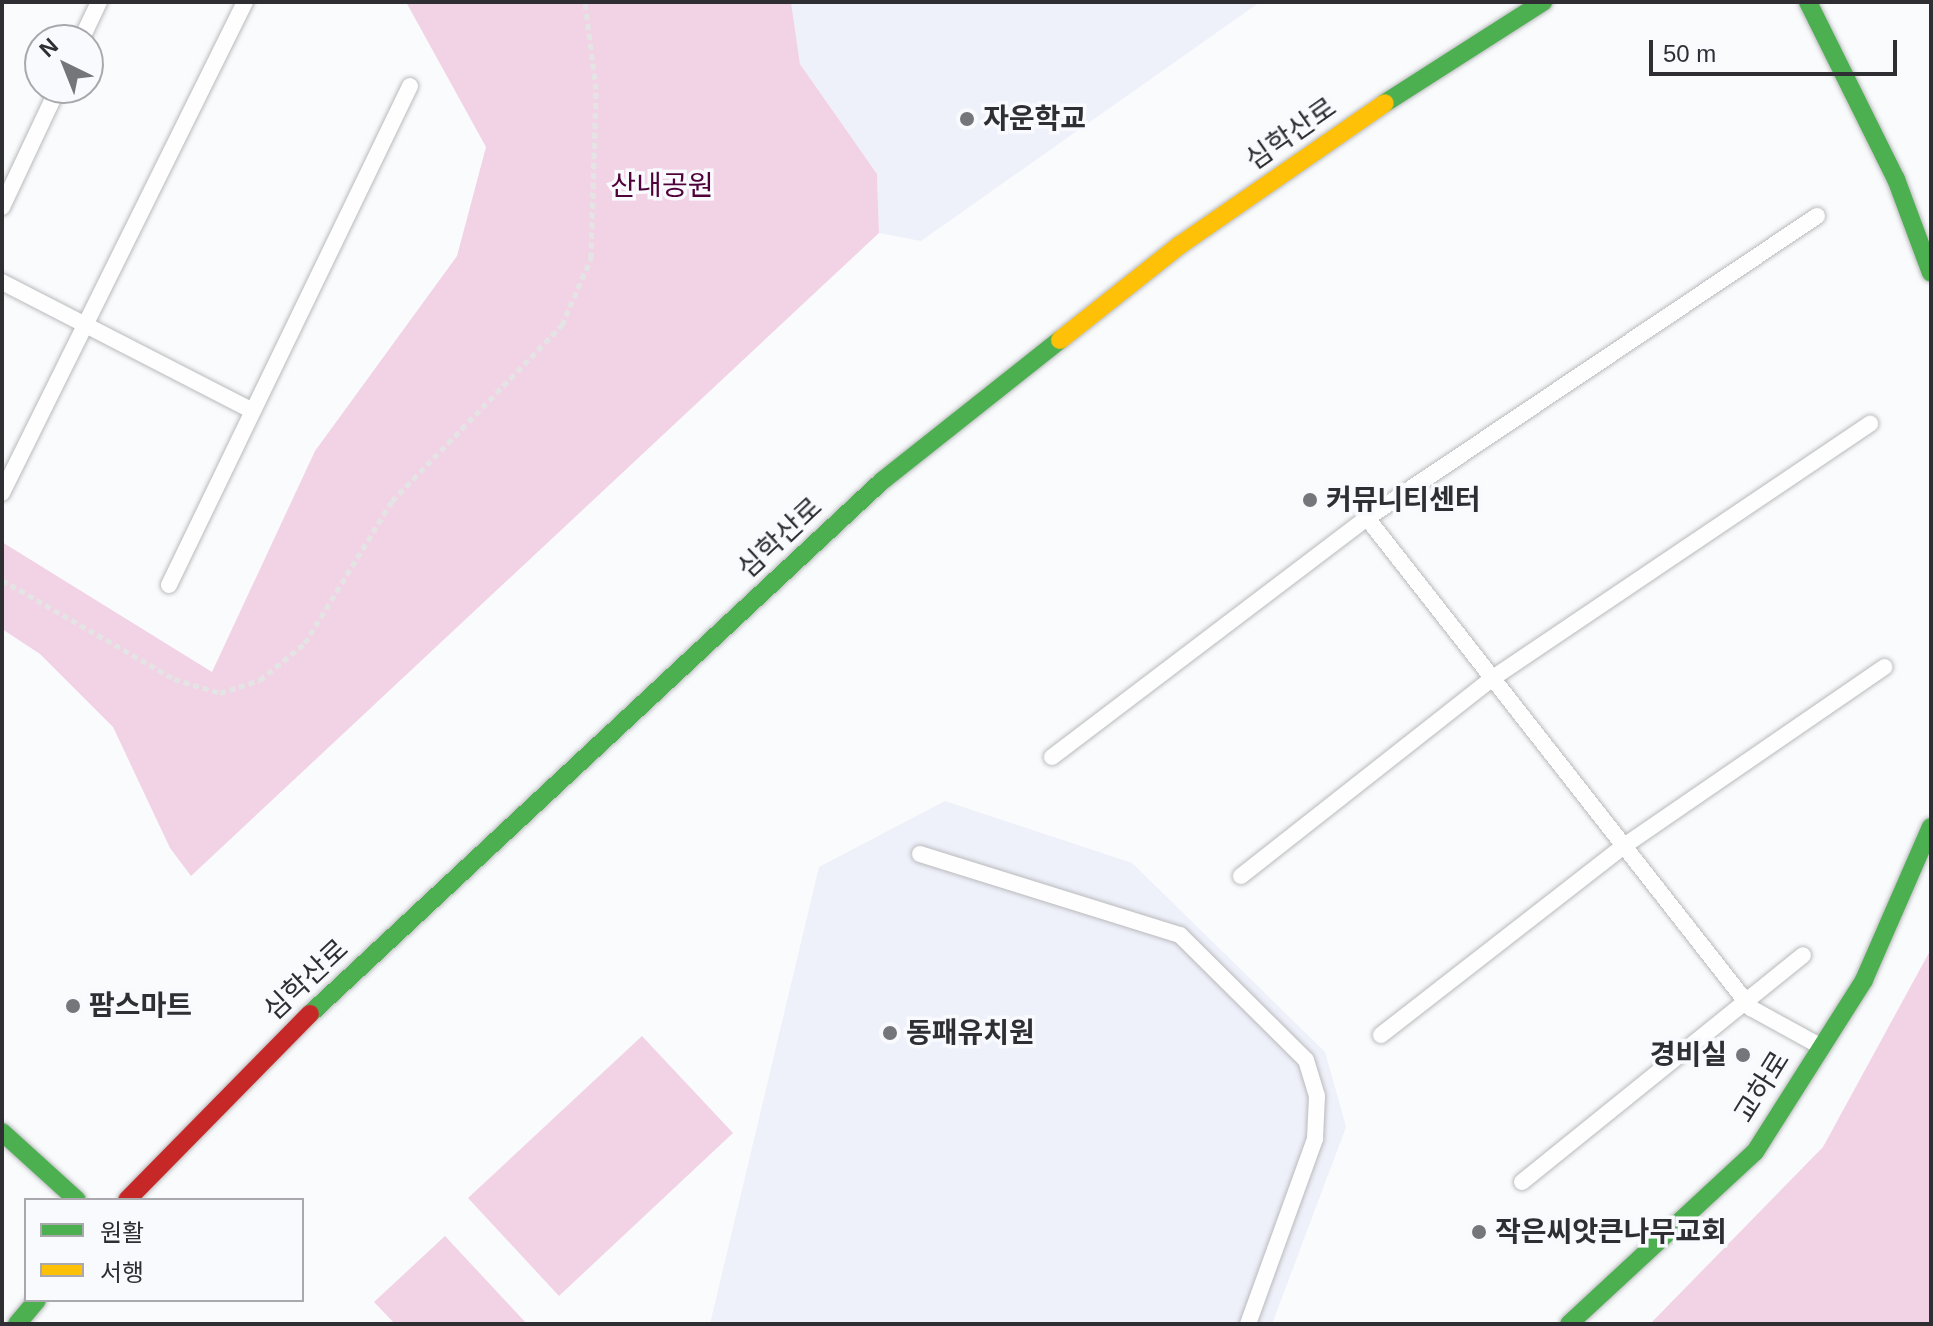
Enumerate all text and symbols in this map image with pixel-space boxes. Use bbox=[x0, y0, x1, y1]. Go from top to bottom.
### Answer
north arrow bbox=[24, 24, 104, 104]
scale bar bbox=[1653, 24, 1901, 74]
text: N bbox=[34, 33, 63, 62]
text: 50 m bbox=[1663, 40, 1716, 67]
street label: 심학산로 bbox=[1239, 91, 1343, 177]
place label: 자운학교 bbox=[983, 102, 1086, 136]
marker: 자운학교 bbox=[958, 110, 976, 128]
park label: 산내공원 bbox=[610, 169, 714, 203]
place label: 커뮤니티센터 bbox=[1326, 483, 1481, 517]
street label: 심학산로 bbox=[731, 491, 829, 585]
marker: 커뮤니티센터 bbox=[1301, 491, 1319, 509]
street label: 심학산로 bbox=[257, 933, 355, 1027]
place label: 팜스마트 bbox=[89, 989, 192, 1023]
marker: 팜스마트 bbox=[64, 997, 82, 1015]
place label: 동패유치원 bbox=[906, 1016, 1035, 1050]
marker: 동패유치원 bbox=[881, 1024, 899, 1042]
place label: 경비실 bbox=[1650, 1038, 1727, 1072]
street label: 교하로 bbox=[1727, 1045, 1797, 1129]
marker: 경비실 bbox=[1734, 1046, 1752, 1064]
legend bbox=[24, 1198, 304, 1302]
place label: 작은씨앗큰나무교회 bbox=[1495, 1215, 1727, 1249]
text: 원활 bbox=[100, 1219, 144, 1246]
marker: 작은씨앗큰나무교회 bbox=[1470, 1223, 1488, 1241]
text: 서행 bbox=[100, 1259, 144, 1286]

